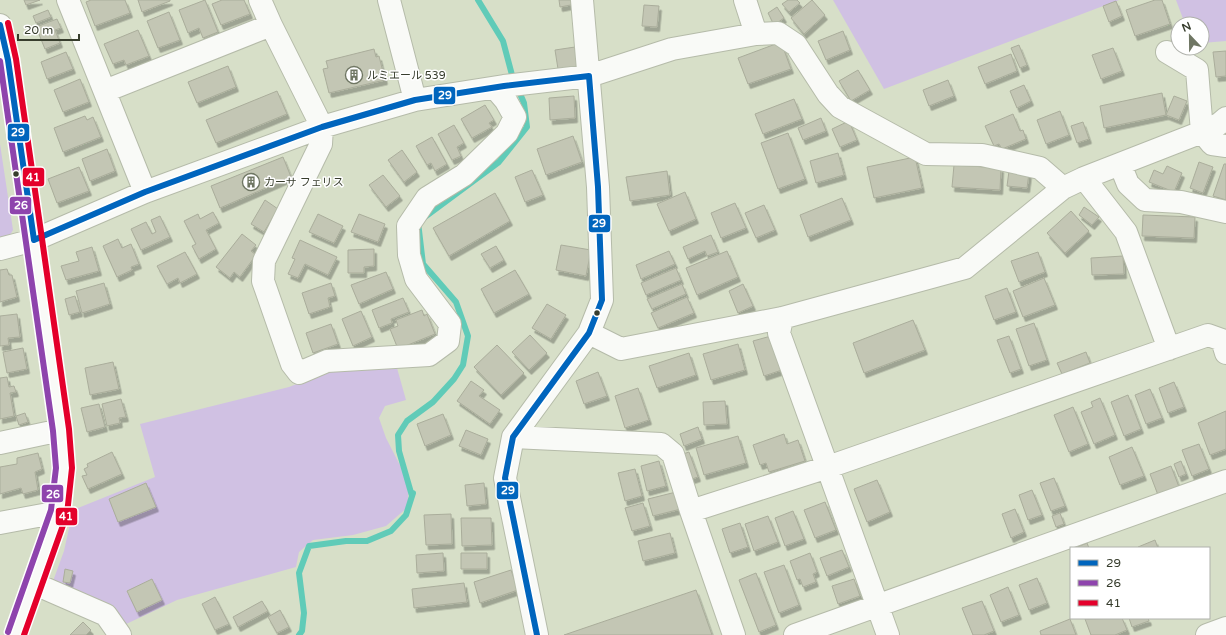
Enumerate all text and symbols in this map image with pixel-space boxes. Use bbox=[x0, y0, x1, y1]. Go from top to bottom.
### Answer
scale bar bbox=[18, 16, 79, 42]
north arrow bbox=[1170, 16, 1210, 56]
text: N bbox=[1180, 20, 1193, 35]
text: 20 m bbox=[24, 23, 53, 37]
building icon: ルミエール 539 bbox=[344, 65, 364, 85]
place label: ルミエール 539 bbox=[367, 69, 446, 82]
line badge: 29 bbox=[433, 86, 456, 105]
text: 29 bbox=[438, 89, 452, 102]
line badge: 29 bbox=[7, 123, 30, 142]
text: 29 bbox=[11, 126, 25, 139]
line badge: 41 bbox=[22, 167, 45, 187]
unlabelled marker bbox=[11, 169, 21, 179]
text: 41 bbox=[26, 171, 40, 184]
building icon: カーサ フェリス bbox=[241, 172, 261, 192]
place label: カーサ フェリス bbox=[264, 176, 344, 189]
line badge: 26 bbox=[9, 196, 32, 215]
text: 26 bbox=[14, 199, 28, 212]
line badge: 29 bbox=[588, 214, 611, 233]
text: 29 bbox=[592, 217, 606, 230]
unlabelled marker bbox=[592, 308, 602, 318]
line badge: 29 bbox=[496, 481, 519, 500]
line badge: 26 bbox=[41, 484, 64, 503]
text: 29 bbox=[501, 484, 515, 497]
text: 26 bbox=[46, 488, 60, 501]
line badge: 41 bbox=[55, 507, 78, 526]
text: 41 bbox=[59, 510, 73, 523]
legend bbox=[1070, 547, 1210, 619]
text: 29 bbox=[1106, 556, 1121, 570]
text: 26 bbox=[1106, 576, 1121, 590]
text: 41 bbox=[1106, 596, 1121, 610]

